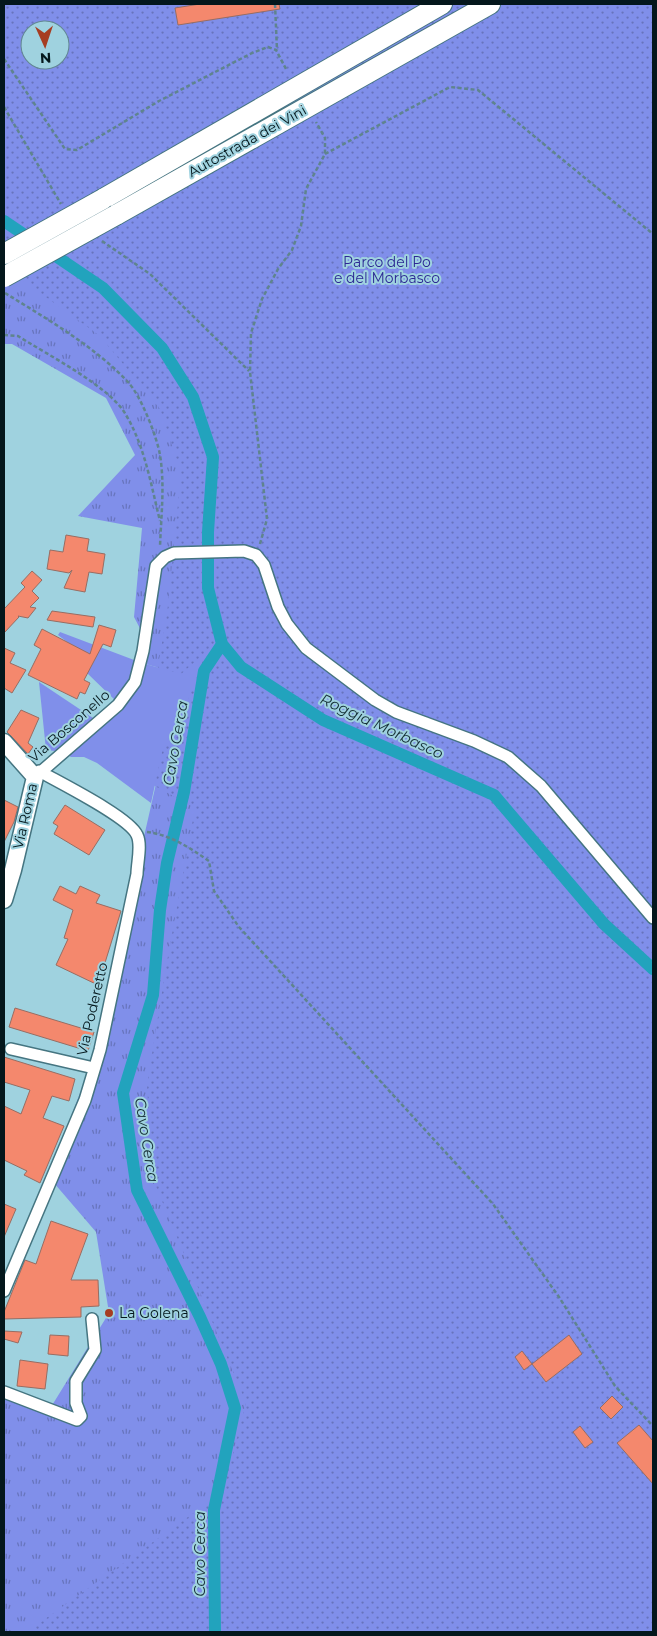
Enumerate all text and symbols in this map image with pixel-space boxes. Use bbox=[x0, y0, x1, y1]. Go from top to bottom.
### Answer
north arrow bbox=[20, 20, 70, 70]
text: N bbox=[40, 49, 52, 67]
street label: Autostrada dei Vini bbox=[185, 101, 309, 181]
park label: Parco del Po e del Morbasco bbox=[334, 253, 440, 287]
street label: Via Bosconello bbox=[25, 686, 114, 766]
water label: Roggia Morbasco bbox=[317, 689, 447, 763]
water label: Cavo Cerca bbox=[158, 699, 192, 787]
street label: Via Roma bbox=[9, 781, 41, 851]
street label: Via Poderetto bbox=[72, 960, 112, 1058]
water label: Cavo Cerca bbox=[131, 1096, 163, 1184]
place label: La Golena bbox=[119, 1304, 189, 1322]
marker: La Golena bbox=[103, 1307, 115, 1319]
water label: Cavo Cerca bbox=[190, 1511, 209, 1597]

